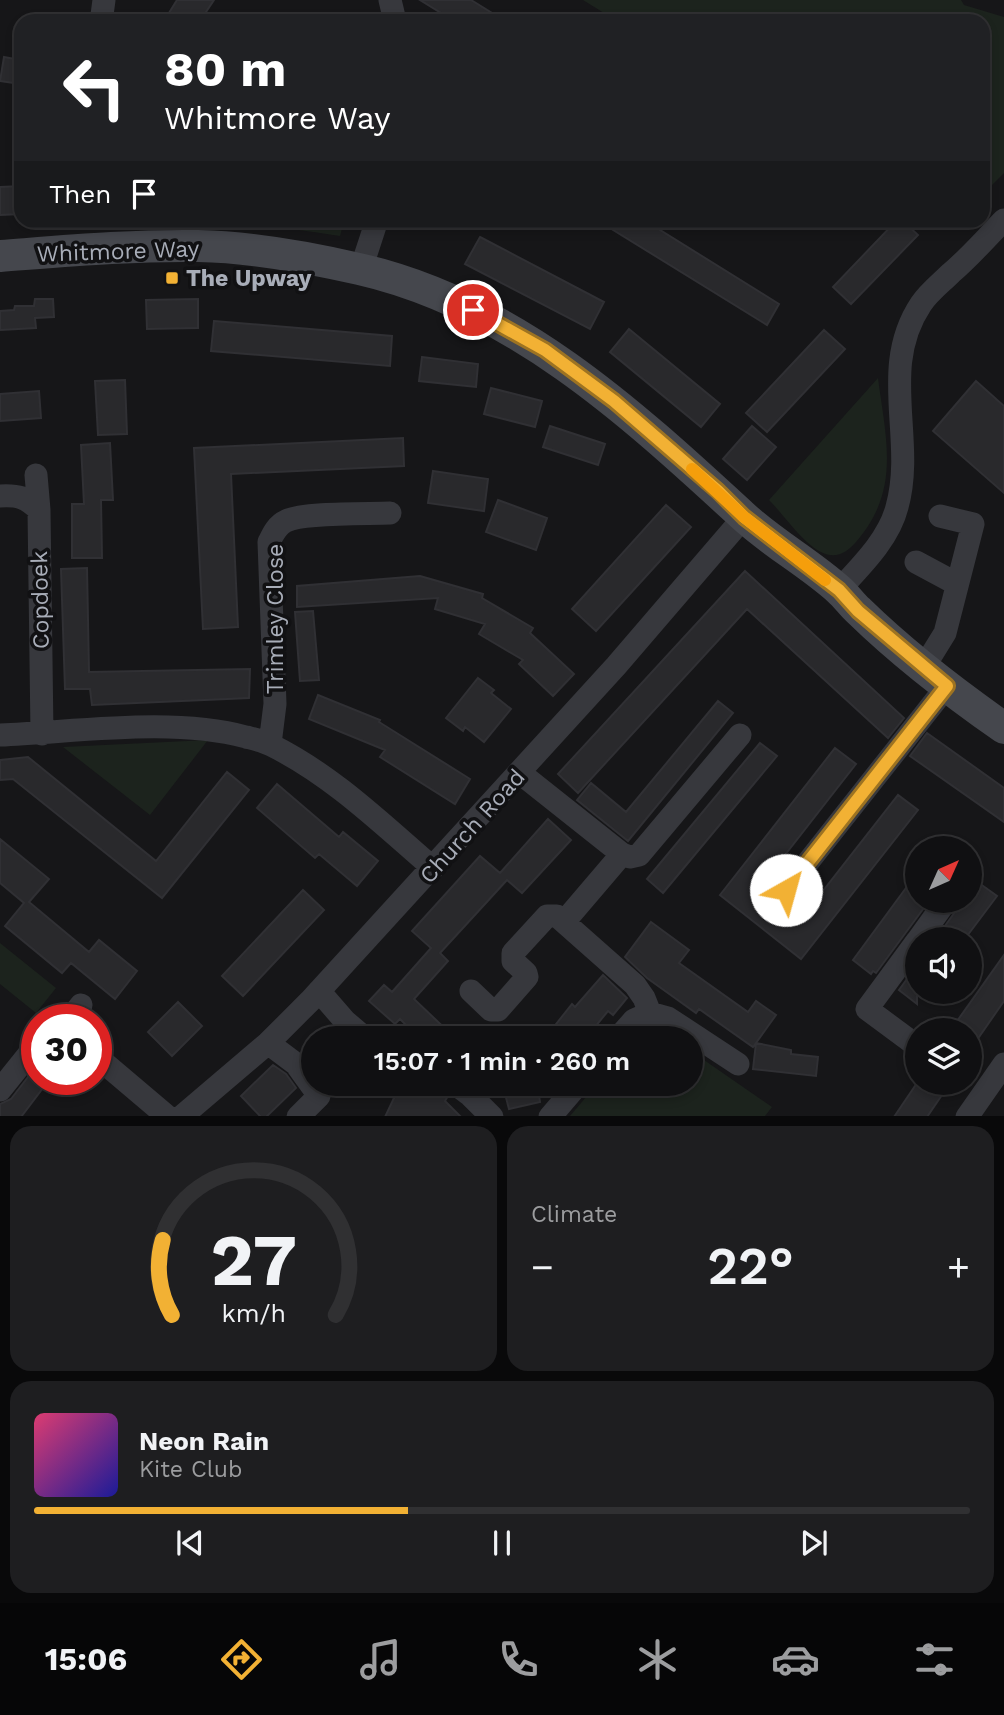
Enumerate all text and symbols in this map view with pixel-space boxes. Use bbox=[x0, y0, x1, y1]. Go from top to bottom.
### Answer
text: 80 m bbox=[164, 40, 286, 98]
icon: left bbox=[49, 42, 140, 133]
text: Whitmore Way bbox=[164, 99, 391, 137]
icon: arrive bbox=[125, 175, 163, 213]
text: Then bbox=[49, 179, 111, 209]
street label: Whitmore Way bbox=[36, 235, 200, 268]
place label: The Upway bbox=[186, 265, 312, 292]
marker: The Upway bbox=[164, 270, 180, 286]
pin bbox=[443, 280, 503, 340]
icon: arrive bbox=[454, 291, 492, 329]
street label: Trimley Close bbox=[262, 544, 289, 694]
street label: Copdoek bbox=[26, 550, 55, 649]
street label: Church Road bbox=[414, 764, 531, 889]
north arrow bbox=[905, 836, 982, 914]
map controls bbox=[905, 836, 982, 1095]
position arrow bbox=[749, 853, 823, 927]
button: sound bbox=[905, 927, 982, 1004]
speed limit sign: 30 bbox=[21, 1004, 112, 1095]
button: layers bbox=[905, 1018, 982, 1095]
text: 15:07 · 1 min · 260 m bbox=[374, 1046, 630, 1076]
text: Climate bbox=[531, 1201, 617, 1228]
text: 27 bbox=[210, 1217, 297, 1303]
text: 22° bbox=[707, 1236, 794, 1297]
text: − bbox=[531, 1245, 554, 1289]
text: + bbox=[947, 1245, 970, 1289]
text: km/h bbox=[221, 1298, 286, 1327]
text: Neon Rain bbox=[139, 1426, 269, 1456]
text: Kite Club bbox=[139, 1456, 242, 1483]
icon: previous bbox=[171, 1524, 209, 1562]
icon: pause bbox=[483, 1524, 521, 1562]
icon: next bbox=[795, 1524, 833, 1562]
icon: directions bbox=[217, 1635, 266, 1684]
icon: music bbox=[356, 1635, 405, 1684]
icon: phone bbox=[494, 1635, 543, 1684]
icon: climate bbox=[633, 1635, 682, 1684]
icon: car bbox=[771, 1635, 820, 1684]
icon: filters bbox=[910, 1635, 959, 1684]
text: 15:06 bbox=[45, 1640, 127, 1678]

